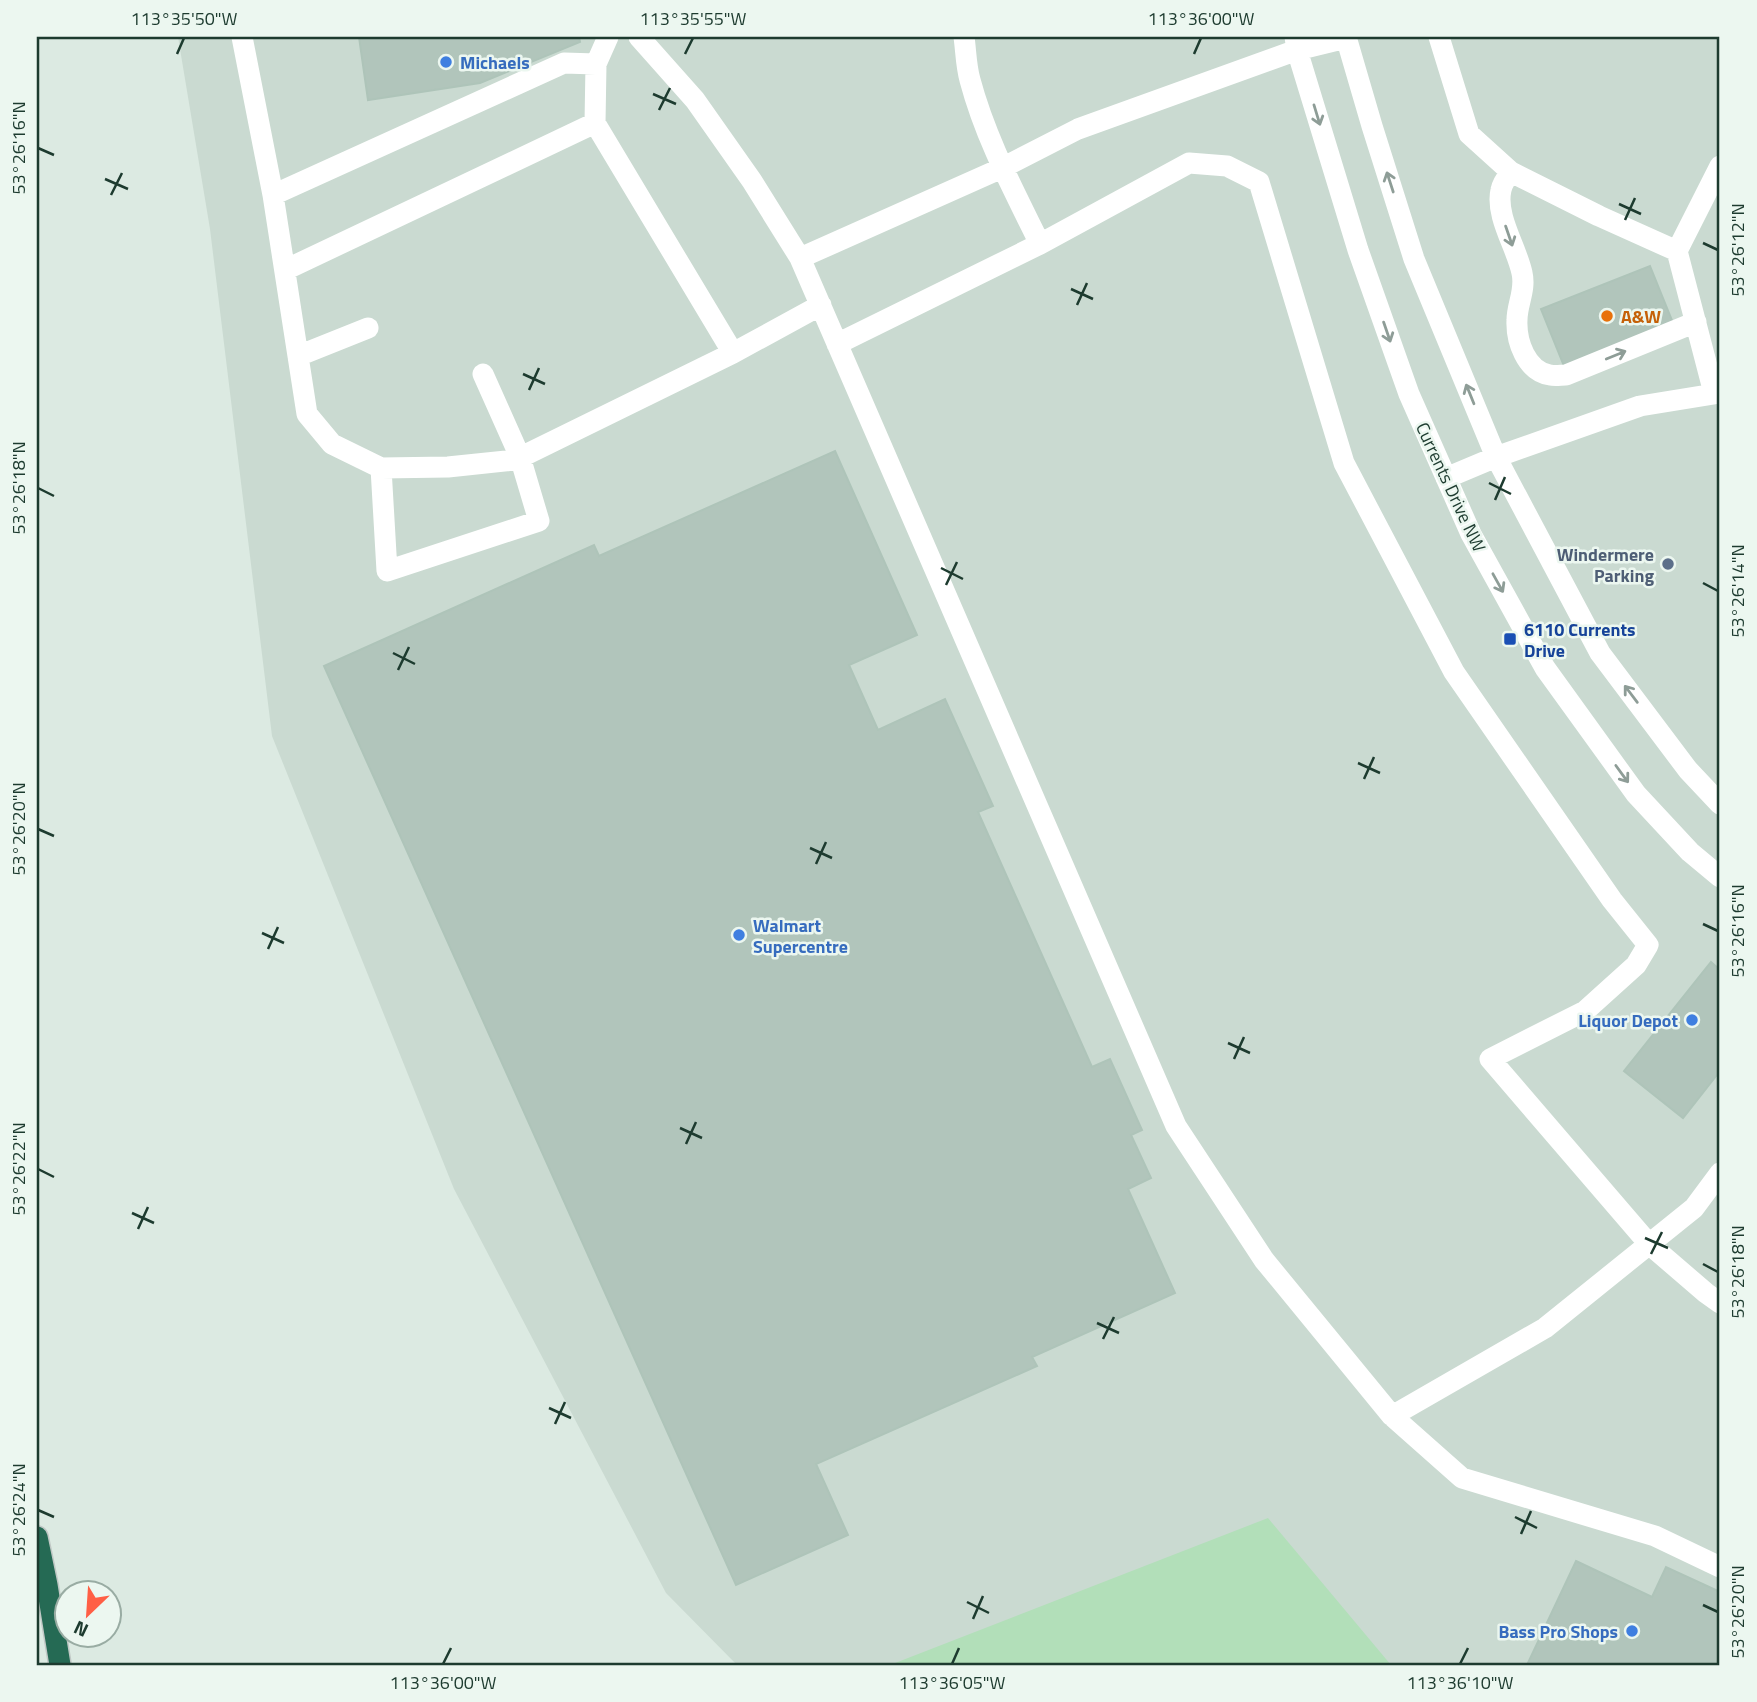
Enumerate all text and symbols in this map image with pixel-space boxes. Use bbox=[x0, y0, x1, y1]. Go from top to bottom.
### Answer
text: 113°35'50"W bbox=[130, 5, 238, 32]
text: 113°35'55"W bbox=[639, 5, 747, 32]
text: 113°36'00"W bbox=[1147, 5, 1255, 32]
place label: Michaels bbox=[460, 49, 530, 76]
marker: Michaels bbox=[438, 54, 454, 70]
text: 53°26'16"N bbox=[5, 101, 32, 195]
one-way arrow bbox=[1312, 104, 1325, 126]
one-way arrow bbox=[1382, 171, 1395, 193]
text: 53°26'12"N bbox=[1724, 203, 1751, 297]
one-way arrow bbox=[1504, 224, 1516, 246]
place label: A&W bbox=[1621, 303, 1661, 330]
marker: A&W bbox=[1599, 308, 1615, 324]
one-way arrow bbox=[1382, 321, 1394, 343]
one-way arrow bbox=[1605, 347, 1627, 360]
one-way arrow bbox=[1463, 384, 1476, 406]
street label: Currents Drive NW bbox=[1409, 418, 1493, 556]
text: 53°26'18"N bbox=[5, 441, 32, 535]
place label: Windermere Parking bbox=[1557, 541, 1654, 589]
text: 53°26'14"N bbox=[1724, 544, 1751, 638]
marker: Windermere Parking bbox=[1660, 556, 1676, 572]
one-way arrow bbox=[1491, 573, 1505, 593]
place label: 6110 Currents Drive bbox=[1524, 616, 1635, 664]
marker: 6110 Currents Drive bbox=[1502, 631, 1518, 647]
one-way arrow bbox=[1623, 685, 1638, 704]
one-way arrow bbox=[1614, 764, 1629, 783]
text: 53°26'20"N bbox=[5, 782, 32, 876]
text: 53°26'16"N bbox=[1724, 884, 1751, 978]
place label: Walmart Supercentre bbox=[753, 912, 848, 960]
marker: Walmart Supercentre bbox=[731, 927, 747, 943]
place label: Liquor Depot bbox=[1578, 1007, 1678, 1034]
marker: Liquor Depot bbox=[1684, 1012, 1700, 1028]
text: 53°26'22"N bbox=[5, 1122, 32, 1216]
text: 53°26'18"N bbox=[1724, 1225, 1751, 1319]
text: 53°26'24"N bbox=[5, 1463, 32, 1557]
text: 53°26'20"N bbox=[1724, 1565, 1751, 1659]
north arrow bbox=[52, 1580, 122, 1650]
text: N bbox=[69, 1614, 93, 1646]
place label: Bass Pro Shops bbox=[1498, 1618, 1618, 1645]
marker: Bass Pro Shops bbox=[1624, 1623, 1640, 1639]
text: 113°36'00"W bbox=[389, 1669, 497, 1696]
text: 113°36'05"W bbox=[898, 1669, 1006, 1696]
text: 113°36'10"W bbox=[1406, 1669, 1514, 1696]

